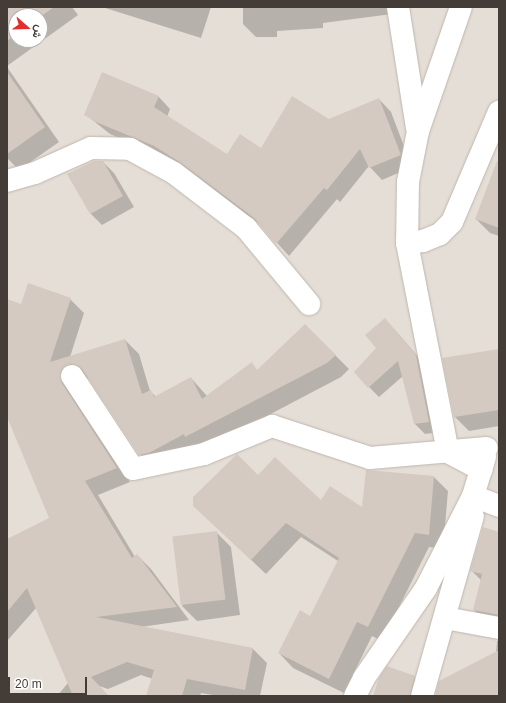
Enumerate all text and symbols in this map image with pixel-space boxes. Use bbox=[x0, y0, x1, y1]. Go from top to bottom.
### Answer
north arrow bbox=[8, 8, 48, 48]
text: ش bbox=[30, 23, 46, 40]
scale bar bbox=[10, 669, 89, 695]
text: 20 m bbox=[15, 677, 42, 691]

